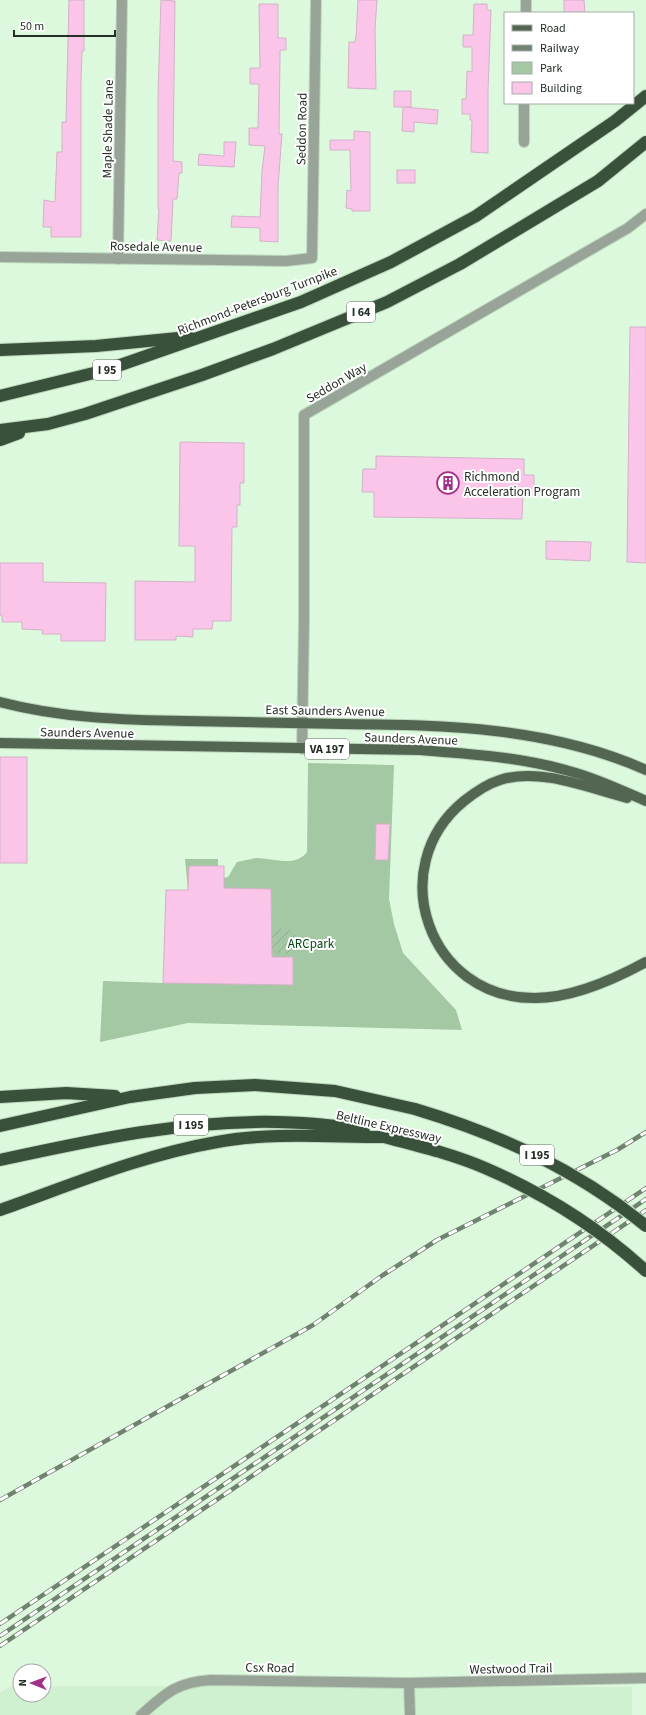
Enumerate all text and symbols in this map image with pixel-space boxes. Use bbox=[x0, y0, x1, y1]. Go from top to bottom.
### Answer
scale bar bbox=[14, 12, 115, 38]
legend bbox=[504, 12, 634, 104]
text: 50 m bbox=[20, 18, 44, 35]
text: Road bbox=[540, 20, 566, 37]
text: Railway bbox=[540, 40, 579, 57]
text: Park bbox=[540, 60, 562, 77]
street label: Maple Shade Lane bbox=[98, 79, 118, 179]
text: Building bbox=[540, 80, 582, 97]
street label: Seddon Road bbox=[292, 93, 312, 165]
street label: Rosedale Avenue bbox=[110, 237, 202, 257]
street label: Richmond-Petersburg Turnpike bbox=[175, 262, 340, 340]
road number: I 64 bbox=[347, 302, 375, 322]
street label: Seddon Way bbox=[303, 358, 370, 407]
road number: I 95 bbox=[93, 360, 121, 380]
place label: Richmond Acceleration Program bbox=[464, 468, 580, 501]
building icon: Richmond Acceleration Program bbox=[435, 470, 461, 496]
street label: East Saunders Avenue bbox=[265, 701, 385, 721]
street label: Saunders Avenue bbox=[40, 723, 134, 743]
street label: Saunders Avenue bbox=[364, 728, 458, 750]
road number: VA 197 bbox=[305, 739, 349, 759]
park label: ARCpark bbox=[288, 935, 335, 953]
street label: Beltline Expressway bbox=[334, 1106, 443, 1148]
road number: I 195 bbox=[174, 1115, 208, 1135]
road number: I 195 bbox=[520, 1145, 554, 1165]
street label: Csx Road bbox=[245, 1659, 295, 1677]
street label: Westwood Trail bbox=[469, 1659, 553, 1679]
north arrow bbox=[12, 1663, 52, 1703]
text: N bbox=[15, 1679, 30, 1687]

